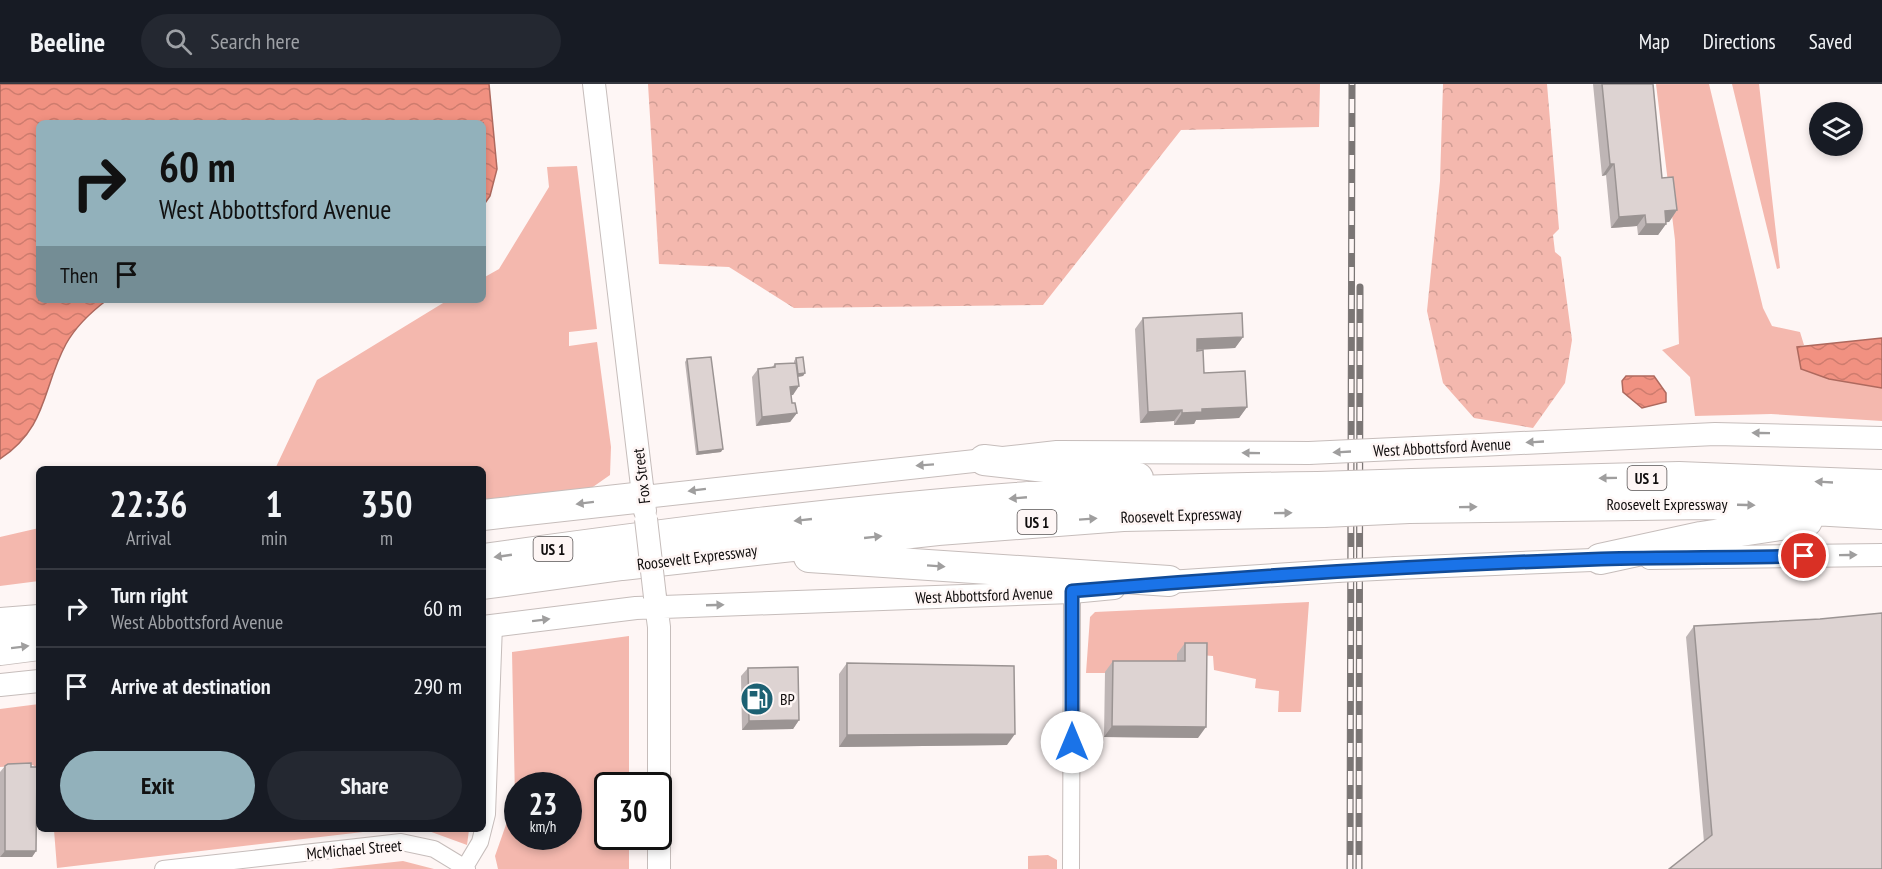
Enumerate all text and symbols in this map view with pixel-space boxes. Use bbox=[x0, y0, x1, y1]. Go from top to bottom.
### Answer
search box bbox=[141, 14, 561, 68]
text: Beeline bbox=[30, 23, 105, 60]
icon: search bbox=[162, 25, 195, 58]
text: Search here bbox=[210, 27, 300, 55]
text: Map bbox=[1639, 28, 1670, 55]
text: Directions bbox=[1703, 28, 1776, 55]
text: Saved bbox=[1809, 28, 1852, 55]
map controls bbox=[1809, 102, 1863, 156]
button: layers bbox=[1809, 102, 1863, 156]
text: 60 m bbox=[159, 139, 236, 194]
icon: right bbox=[60, 144, 138, 222]
text: West Abbottsford Avenue bbox=[159, 192, 391, 226]
icon: arrive bbox=[110, 258, 143, 291]
text: Then bbox=[60, 261, 98, 289]
one-way arrow bbox=[1751, 429, 1770, 438]
street label: West Abbottsford Avenue bbox=[1373, 433, 1511, 461]
one-way arrow bbox=[1526, 438, 1545, 447]
street label: Fox Street bbox=[628, 446, 654, 505]
one-way arrow bbox=[1332, 447, 1351, 456]
one-way arrow bbox=[1241, 449, 1260, 458]
one-way arrow bbox=[916, 460, 935, 470]
road number: US 1 bbox=[1628, 466, 1666, 490]
one-way arrow bbox=[1598, 473, 1617, 483]
one-way arrow bbox=[1814, 477, 1833, 486]
text: 22:36 bbox=[110, 480, 187, 527]
text: 1 bbox=[265, 480, 283, 527]
text: 350 bbox=[361, 480, 412, 527]
one-way arrow bbox=[688, 485, 707, 495]
one-way arrow bbox=[1008, 493, 1027, 503]
street label: Roosevelt Expressway bbox=[1606, 494, 1728, 514]
one-way arrow bbox=[576, 499, 595, 508]
one-way arrow bbox=[1737, 500, 1756, 510]
street label: Roosevelt Expressway bbox=[1120, 503, 1242, 527]
one-way arrow bbox=[1458, 503, 1477, 512]
one-way arrow bbox=[1273, 508, 1292, 517]
road number: US 1 bbox=[1018, 510, 1056, 534]
one-way arrow bbox=[1078, 514, 1097, 523]
one-way arrow bbox=[793, 515, 812, 524]
text: Arrival bbox=[126, 525, 171, 551]
text: min bbox=[261, 525, 287, 551]
text: m bbox=[380, 525, 393, 551]
pin bbox=[1778, 530, 1829, 581]
one-way arrow bbox=[863, 532, 882, 542]
road number: US 1 bbox=[534, 537, 572, 561]
icon: arrive bbox=[1787, 539, 1820, 572]
street label: Roosevelt Expressway bbox=[636, 540, 758, 574]
one-way arrow bbox=[1838, 550, 1857, 560]
one-way arrow bbox=[493, 552, 512, 561]
one-way arrow bbox=[926, 561, 945, 571]
text: Turn right bbox=[111, 581, 188, 609]
street label: West Abbottsford Avenue bbox=[915, 583, 1053, 607]
icon: right bbox=[60, 592, 93, 625]
text: 60 m bbox=[423, 594, 462, 622]
one-way arrow bbox=[705, 600, 724, 609]
text: West Abbottsford Avenue bbox=[111, 609, 283, 635]
one-way arrow bbox=[532, 615, 551, 624]
one-way arrow bbox=[10, 643, 29, 652]
icon: arrive bbox=[60, 670, 93, 703]
text: Arrive at destination bbox=[111, 672, 271, 700]
text: 290 m bbox=[413, 672, 462, 700]
fuel station icon: BP bbox=[739, 681, 775, 717]
place label: BP bbox=[780, 689, 795, 709]
position arrow bbox=[1040, 710, 1104, 774]
button: Exit bbox=[60, 751, 255, 820]
button: Share bbox=[267, 751, 462, 820]
speed limit sign: 30 bbox=[594, 772, 672, 850]
text: 23 bbox=[529, 784, 557, 823]
text: km/h bbox=[530, 817, 556, 836]
street label: McMichael Street bbox=[306, 835, 403, 863]

